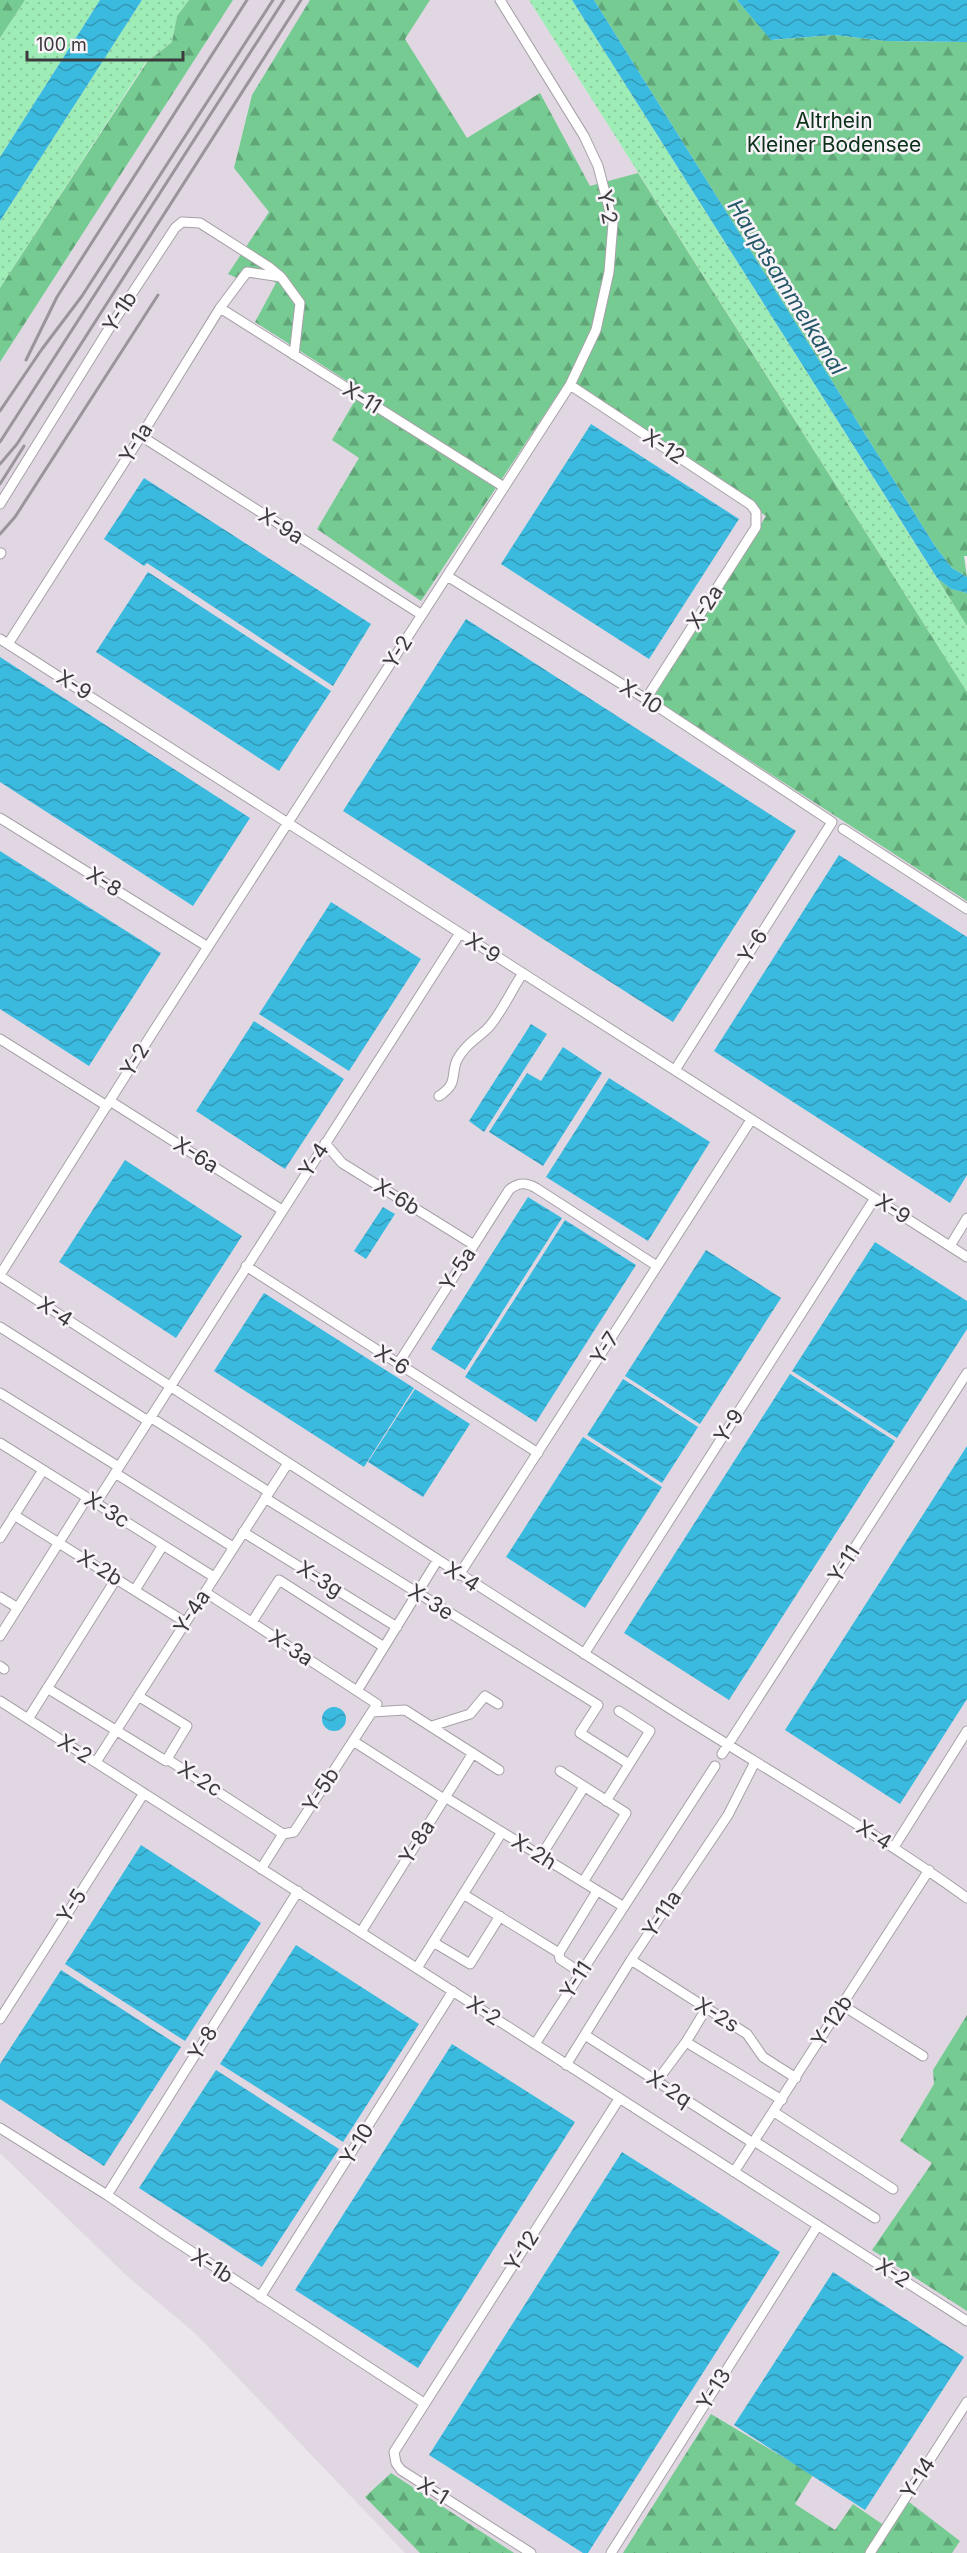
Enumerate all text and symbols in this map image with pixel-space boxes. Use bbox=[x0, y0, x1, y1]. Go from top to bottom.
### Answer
scale bar bbox=[27, 24, 183, 62]
text: 100 m bbox=[36, 34, 87, 55]
park label: Altrhein Kleiner Bodensee bbox=[747, 108, 921, 157]
street label: Y-2 bbox=[592, 188, 623, 226]
water label: Hauptsammelkanal bbox=[722, 194, 852, 380]
street label: Y-1b bbox=[97, 287, 142, 337]
street label: X-11 bbox=[339, 376, 386, 419]
street label: Y-1a bbox=[114, 418, 157, 467]
street label: X-12 bbox=[639, 424, 690, 469]
street label: X-9a bbox=[254, 502, 308, 549]
street label: X-2a bbox=[681, 580, 728, 633]
street label: Y-2 bbox=[378, 631, 417, 673]
street label: X-9 bbox=[52, 664, 96, 705]
street label: X-10 bbox=[616, 674, 667, 719]
street label: X-8 bbox=[82, 861, 126, 902]
street label: Y-6 bbox=[732, 924, 773, 967]
street label: X-9 bbox=[461, 927, 505, 968]
street label: Y-2 bbox=[115, 1039, 154, 1081]
street label: X-6a bbox=[169, 1131, 223, 1178]
street label: Y-4 bbox=[293, 1138, 334, 1182]
street label: X-6b bbox=[370, 1173, 425, 1220]
street label: X-9 bbox=[871, 1188, 915, 1229]
street label: Y-5a bbox=[434, 1242, 481, 1295]
street label: X-4 bbox=[33, 1291, 78, 1332]
street label: Y-7 bbox=[585, 1327, 624, 1369]
street label: X-6 bbox=[370, 1339, 414, 1380]
street label: Y-9 bbox=[708, 1404, 749, 1447]
street label: X-3c bbox=[80, 1486, 134, 1533]
street label: Y-11 bbox=[822, 1540, 865, 1587]
street label: X-2b bbox=[73, 1544, 127, 1591]
street label: X-3g bbox=[293, 1555, 348, 1602]
street label: X-4 bbox=[440, 1556, 485, 1597]
street label: X-3e bbox=[404, 1578, 458, 1625]
street label: Y-4a bbox=[168, 1585, 215, 1638]
street label: X-3a bbox=[264, 1624, 318, 1671]
street label: X-2 bbox=[54, 1729, 97, 1769]
street label: X-2c bbox=[174, 1755, 227, 1802]
street label: Y-5b bbox=[297, 1763, 344, 1817]
street label: X-4 bbox=[852, 1814, 897, 1855]
street label: Y-8a bbox=[394, 1815, 440, 1868]
street label: X-2h bbox=[507, 1828, 561, 1875]
street label: Y-5 bbox=[52, 1884, 92, 1927]
street label: Y-11a bbox=[637, 1886, 686, 1942]
street label: Y-11 bbox=[554, 1956, 597, 2003]
street label: X-2 bbox=[463, 1990, 506, 2031]
street label: Y-12b bbox=[806, 1990, 857, 2051]
street label: X-2s bbox=[691, 1992, 744, 2037]
street label: Y-8 bbox=[183, 2021, 223, 2064]
street label: X-2q bbox=[642, 2065, 696, 2112]
street label: Y-10 bbox=[334, 2118, 379, 2169]
street label: Y-12 bbox=[499, 2226, 544, 2276]
street label: X-1b bbox=[187, 2243, 238, 2288]
street label: X-2 bbox=[872, 2252, 915, 2293]
street label: Y-13 bbox=[691, 2364, 736, 2414]
street label: Y-14 bbox=[895, 2452, 940, 2503]
street label: X-1 bbox=[413, 2472, 453, 2510]

